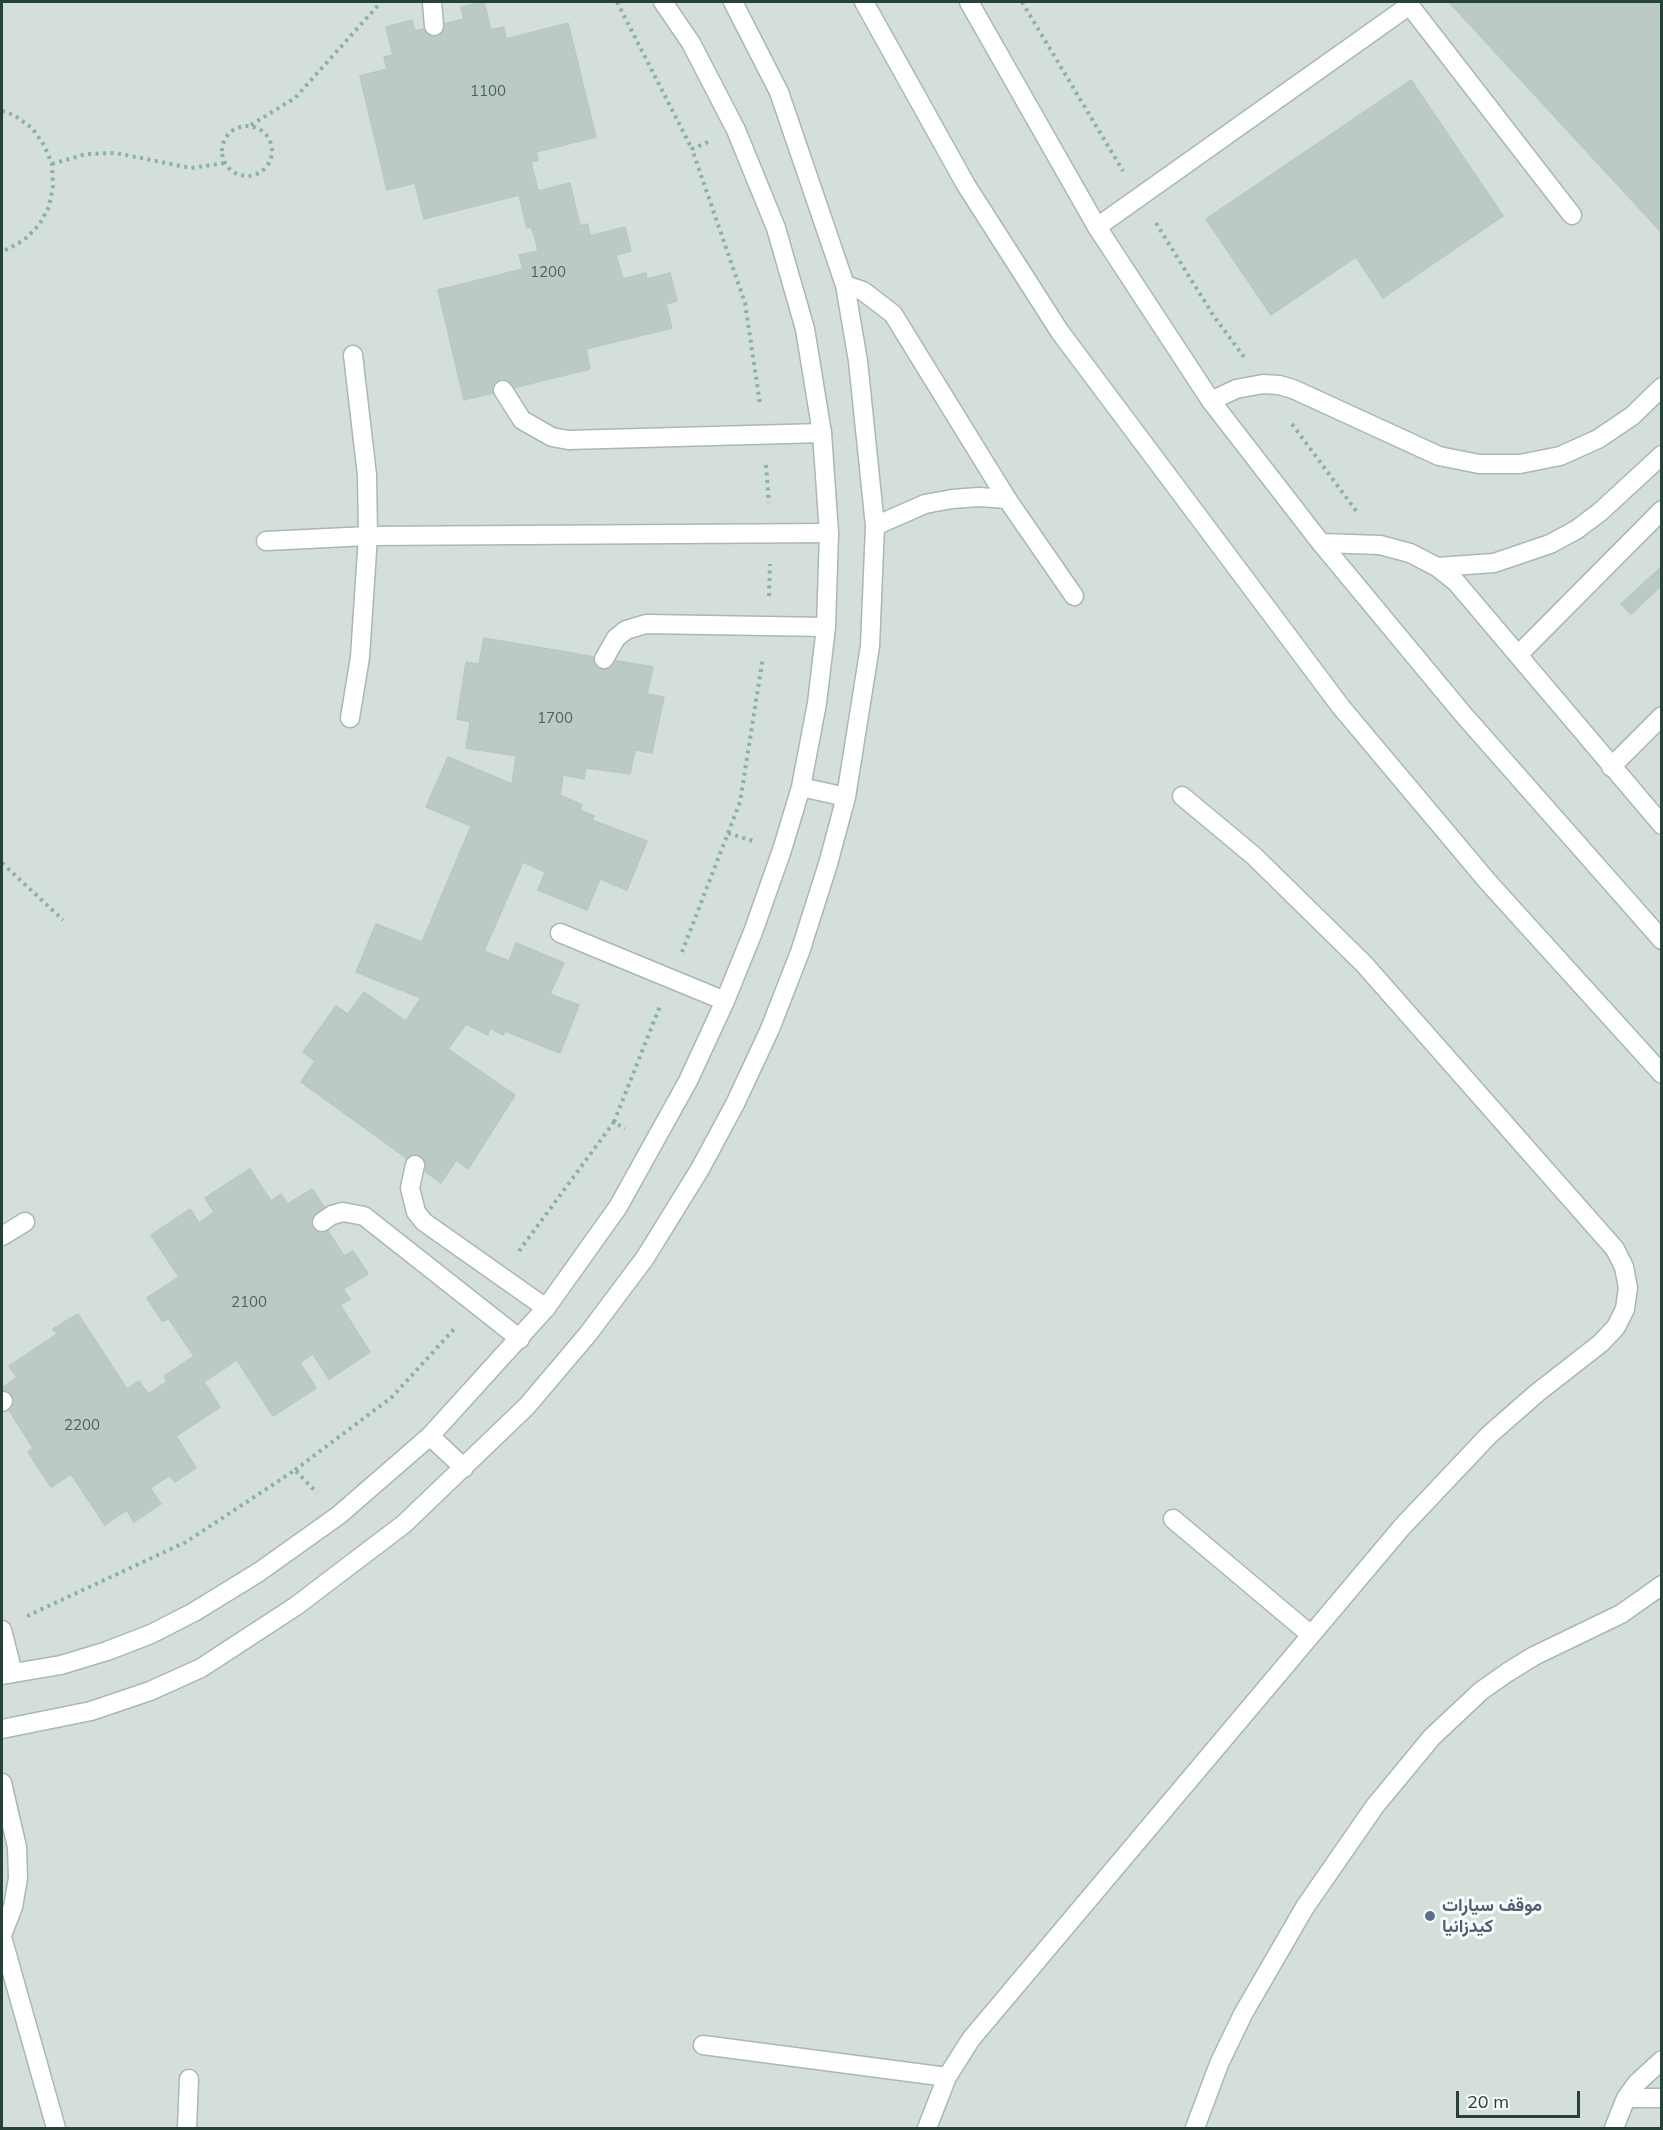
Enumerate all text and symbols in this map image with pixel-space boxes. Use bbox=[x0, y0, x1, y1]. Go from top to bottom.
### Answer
house number: 1100 bbox=[470, 82, 506, 100]
house number: 1200 bbox=[530, 263, 566, 281]
house number: 1700 bbox=[537, 709, 573, 727]
house number: 2100 bbox=[231, 1293, 267, 1311]
house number: 2200 bbox=[64, 1416, 100, 1434]
place label: موقف سيارات كيدزانيا bbox=[1442, 1895, 1542, 1938]
marker: موقف سيارات كيدزانيا bbox=[1423, 1909, 1437, 1923]
scale bar bbox=[1459, 2079, 1584, 2117]
text: 20 m bbox=[1467, 2090, 1509, 2113]

